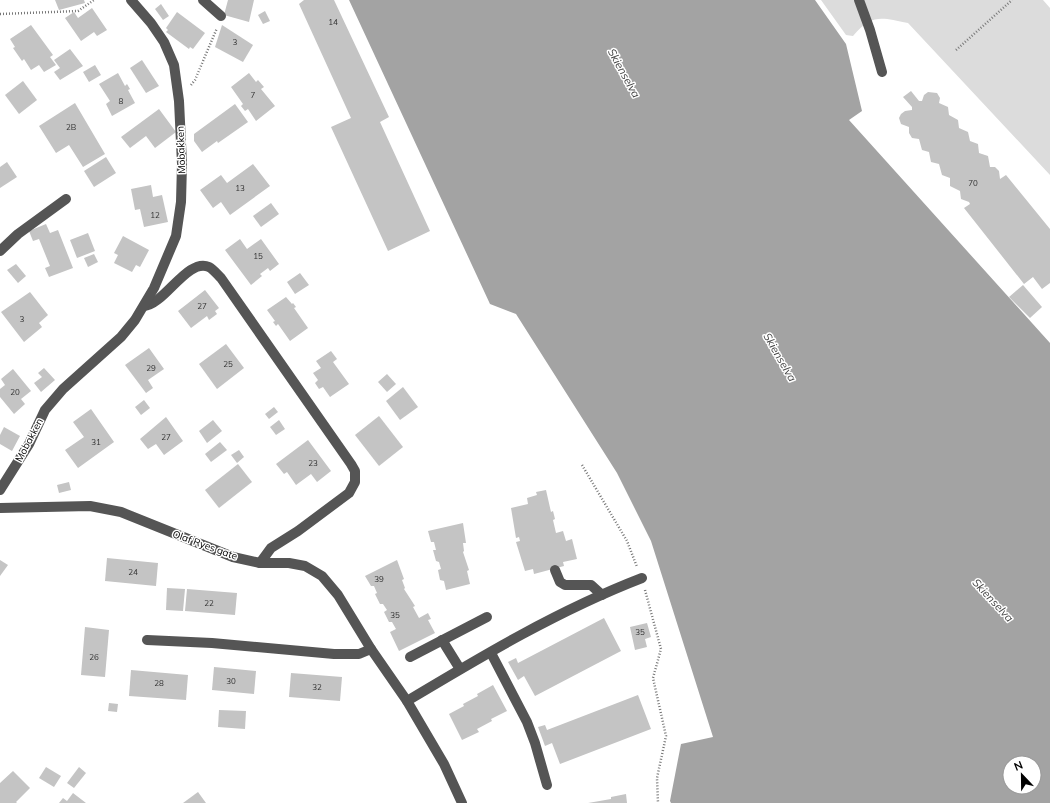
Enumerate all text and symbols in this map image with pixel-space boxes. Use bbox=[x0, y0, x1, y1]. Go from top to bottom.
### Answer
house number: 14 bbox=[328, 17, 338, 27]
house number: 3 bbox=[233, 37, 238, 47]
water label: Skienselva bbox=[605, 46, 643, 100]
house number: 7 bbox=[251, 90, 256, 100]
house number: 8 bbox=[119, 96, 124, 106]
house number: 2B bbox=[66, 122, 76, 132]
street label: Mobakken bbox=[174, 126, 188, 174]
house number: 70 bbox=[968, 178, 978, 188]
house number: 13 bbox=[235, 183, 245, 193]
house number: 12 bbox=[150, 210, 160, 220]
house number: 15 bbox=[253, 251, 263, 261]
house number: 27 bbox=[197, 301, 207, 311]
house number: 3 bbox=[20, 314, 25, 324]
water label: Skienselva bbox=[760, 330, 800, 384]
house number: 25 bbox=[223, 359, 233, 369]
house number: 29 bbox=[146, 363, 156, 373]
house number: 20 bbox=[10, 387, 20, 397]
street label: Mobakken bbox=[12, 416, 46, 464]
house number: 27 bbox=[161, 432, 171, 442]
house number: 31 bbox=[91, 437, 101, 447]
house number: 23 bbox=[308, 458, 318, 468]
street label: Olaf Ryes gate bbox=[171, 527, 239, 563]
house number: 24 bbox=[128, 567, 138, 577]
house number: 39 bbox=[374, 574, 384, 584]
water label: Skienselva bbox=[969, 575, 1017, 625]
house number: 22 bbox=[204, 598, 214, 608]
house number: 35 bbox=[390, 610, 400, 620]
house number: 35 bbox=[635, 627, 645, 637]
house number: 26 bbox=[89, 652, 99, 662]
house number: 30 bbox=[226, 676, 236, 686]
house number: 28 bbox=[154, 678, 164, 688]
house number: 32 bbox=[312, 682, 322, 692]
north arrow bbox=[1002, 755, 1042, 795]
text: N bbox=[1012, 758, 1025, 774]

